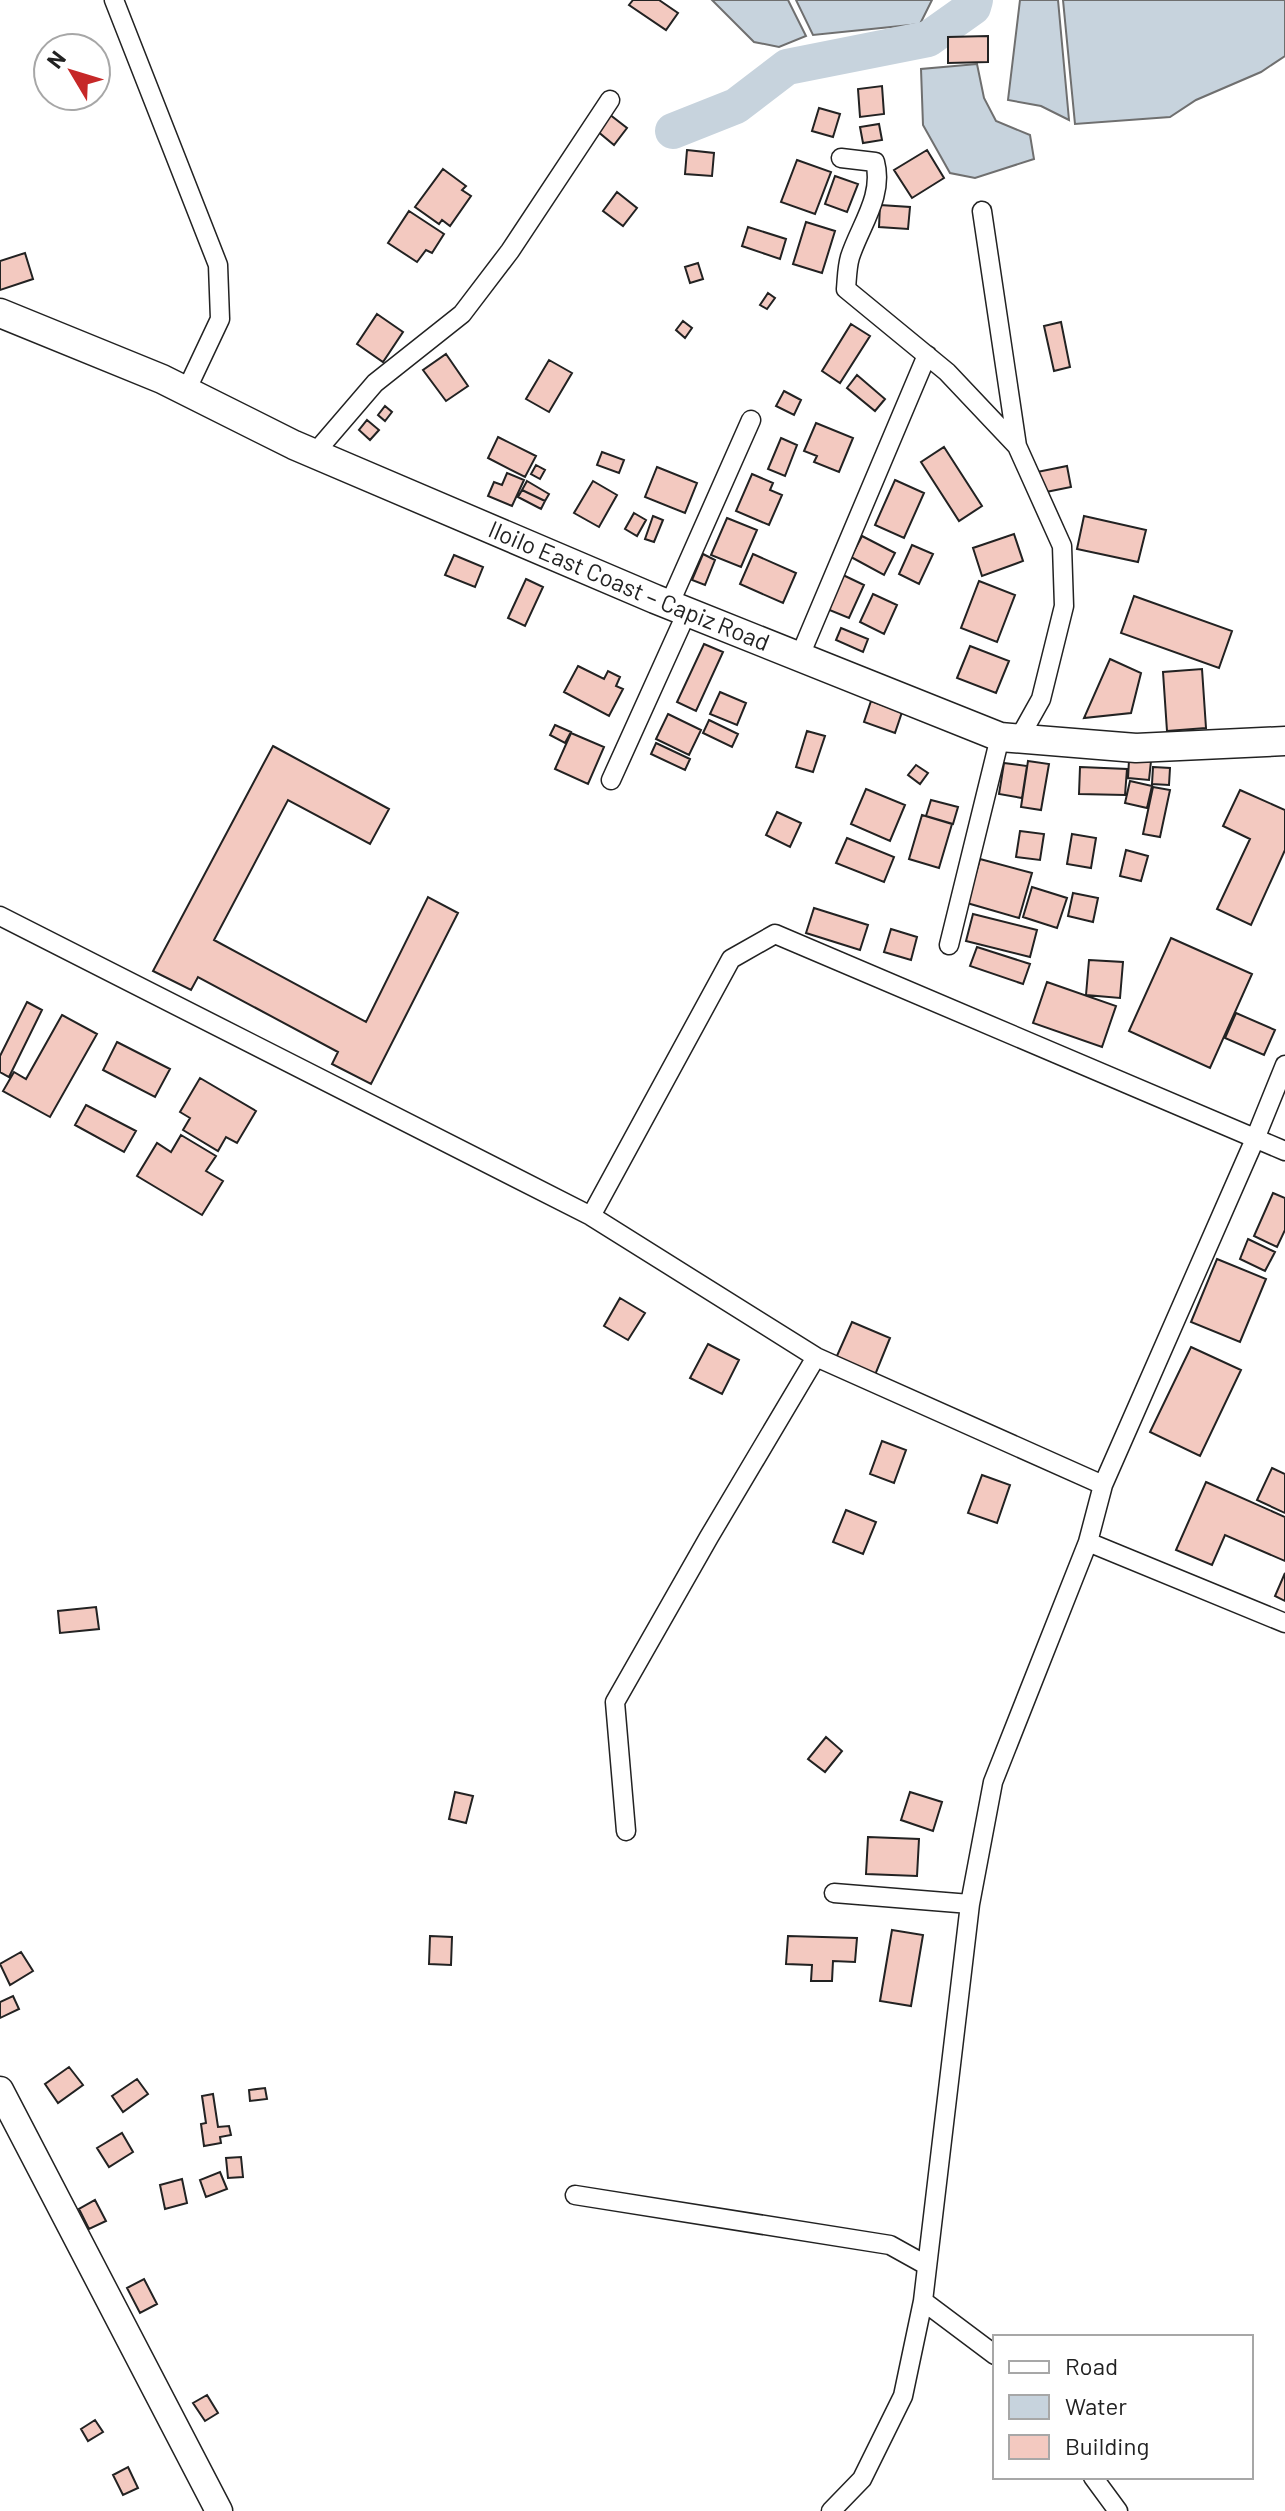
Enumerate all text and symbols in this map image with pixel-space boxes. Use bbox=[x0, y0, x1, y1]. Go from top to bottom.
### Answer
north arrow bbox=[32, 32, 112, 112]
text: N bbox=[41, 45, 70, 73]
street label: Iloilo East Coast – Capiz Road bbox=[485, 514, 774, 656]
legend bbox=[993, 2335, 1253, 2479]
text: Road bbox=[1065, 2351, 1118, 2380]
text: Water bbox=[1065, 2391, 1127, 2420]
text: Building bbox=[1065, 2431, 1149, 2460]

